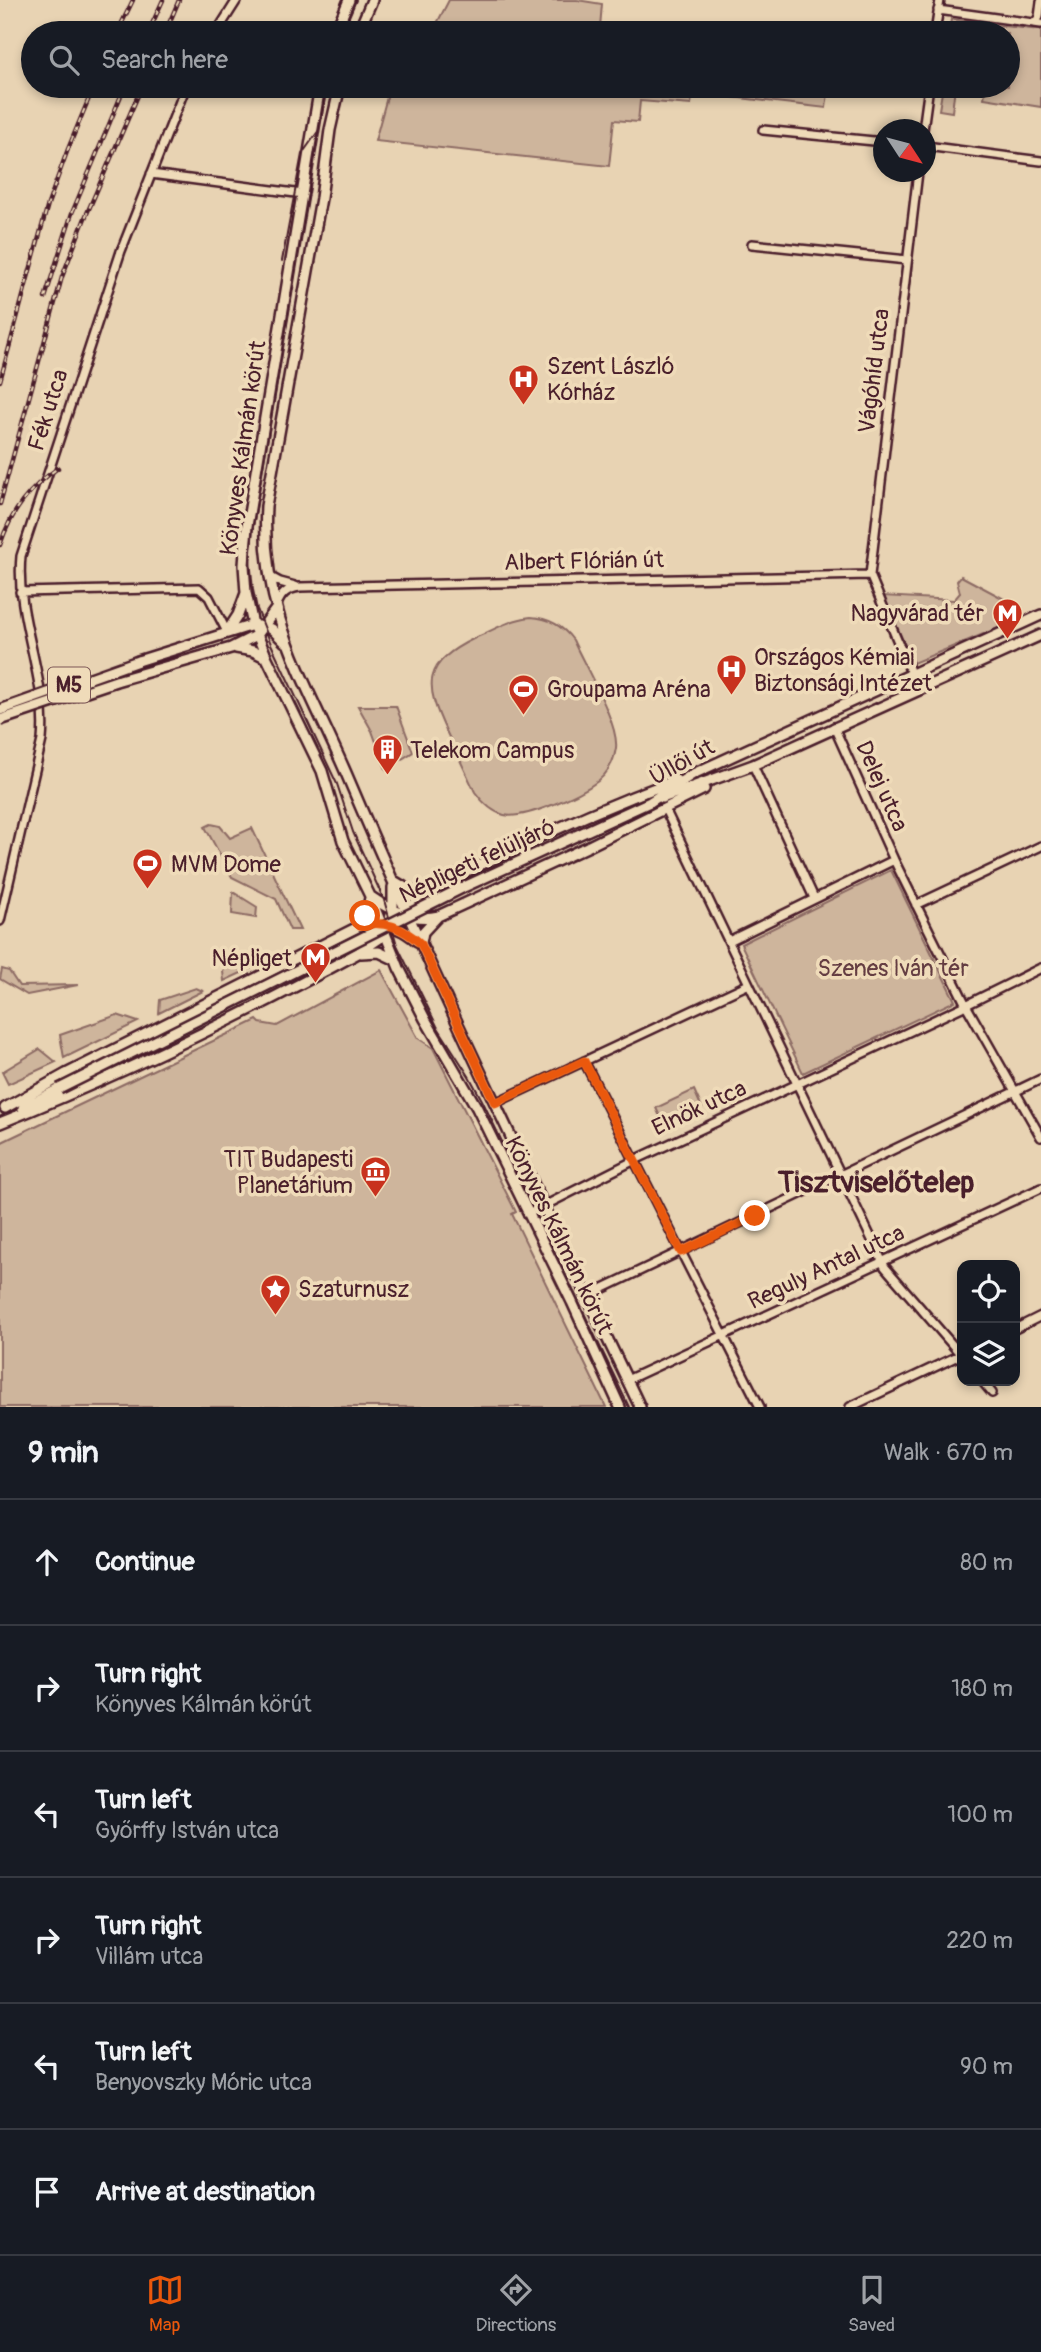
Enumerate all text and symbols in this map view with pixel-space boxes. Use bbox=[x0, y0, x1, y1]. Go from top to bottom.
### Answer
search box bbox=[21, 21, 1020, 98]
icon: search bbox=[45, 41, 83, 79]
text: Search here bbox=[101, 44, 228, 76]
north arrow bbox=[873, 119, 936, 182]
street label: Vágóhíd utca bbox=[852, 307, 896, 435]
street label: Könyves Kálmán körút bbox=[214, 338, 273, 557]
place label: Szent László Kórház bbox=[547, 352, 674, 407]
hospital icon: Szent László Kórház bbox=[507, 362, 541, 406]
street label: Fék utca bbox=[21, 366, 75, 454]
street label: Albert Flórián út bbox=[504, 545, 665, 577]
metro station icon: Nagyvárad tér bbox=[990, 596, 1024, 640]
place label: Nagyvárad tér bbox=[850, 599, 984, 628]
place label: Országos Kémiai Biztonsági Intézet bbox=[754, 643, 933, 698]
hospital icon: Országos Kémiai Biztonsági Intézet bbox=[714, 653, 748, 697]
road number: M5 bbox=[48, 668, 90, 702]
sports icon: Groupama Aréna bbox=[507, 672, 541, 716]
place label: Groupama Aréna bbox=[547, 675, 711, 704]
street label: Üllői út bbox=[645, 732, 720, 792]
building icon: Telekom Campus bbox=[370, 733, 404, 777]
place label: Telekom Campus bbox=[410, 736, 574, 765]
street label: Delej utca bbox=[849, 736, 915, 836]
street label: Népligeti felüljáró bbox=[395, 812, 559, 910]
sports icon: MVM Dome bbox=[131, 847, 165, 891]
place label: MVM Dome bbox=[171, 850, 281, 879]
route start bbox=[349, 900, 380, 931]
metro station icon: Népliget bbox=[298, 941, 332, 985]
place label: Népliget bbox=[212, 944, 293, 973]
park label: Szenes Iván tér bbox=[817, 954, 969, 983]
street label: Elnök utca bbox=[647, 1074, 751, 1142]
street label: Könyves Kálmán körút bbox=[498, 1131, 620, 1339]
place label: TIT Budapesti Planetárium bbox=[224, 1145, 353, 1200]
museum icon: TIT Budapesti Planetárium bbox=[359, 1155, 393, 1199]
district label: Tisztviselőtelep bbox=[777, 1164, 974, 1201]
route end bbox=[739, 1200, 770, 1231]
street label: Reguly Antal utca bbox=[743, 1218, 909, 1316]
map controls bbox=[957, 1260, 1020, 1386]
button: locate bbox=[957, 1260, 1020, 1323]
place icon: Szaturnusz bbox=[258, 1272, 292, 1316]
place label: Szaturnusz bbox=[298, 1275, 409, 1304]
button: layers bbox=[957, 1323, 1020, 1386]
text: 9 min bbox=[28, 1434, 99, 1471]
text: Walk · 670 m bbox=[884, 1438, 1013, 1467]
icon: ahead bbox=[28, 1543, 66, 1581]
text: Continue bbox=[95, 1546, 195, 1578]
text: 80 m bbox=[960, 1548, 1013, 1577]
text: Turn right bbox=[95, 1658, 201, 1690]
icon: right bbox=[28, 1669, 66, 1707]
text: 180 m bbox=[951, 1674, 1013, 1703]
text: Könyves Kálmán körút bbox=[95, 1690, 312, 1719]
text: Turn left bbox=[95, 1784, 191, 1816]
icon: left bbox=[28, 1795, 66, 1833]
text: 100 m bbox=[947, 1800, 1013, 1829]
text: Győrffy István utca bbox=[95, 1816, 279, 1845]
text: Turn right bbox=[95, 1910, 201, 1942]
icon: right bbox=[28, 1921, 66, 1959]
text: 220 m bbox=[946, 1926, 1013, 1955]
text: Villám utca bbox=[95, 1942, 203, 1971]
text: Turn left bbox=[95, 2036, 191, 2068]
icon: left bbox=[28, 2047, 66, 2085]
text: 90 m bbox=[960, 2052, 1013, 2081]
text: Benyovszky Móric utca bbox=[95, 2068, 312, 2097]
icon: arrive bbox=[28, 2173, 66, 2211]
text: Arrive at destination bbox=[95, 2176, 315, 2208]
tab: Map bbox=[146, 2271, 184, 2337]
tab: Directions bbox=[476, 2271, 556, 2337]
tab: Saved bbox=[848, 2271, 895, 2337]

